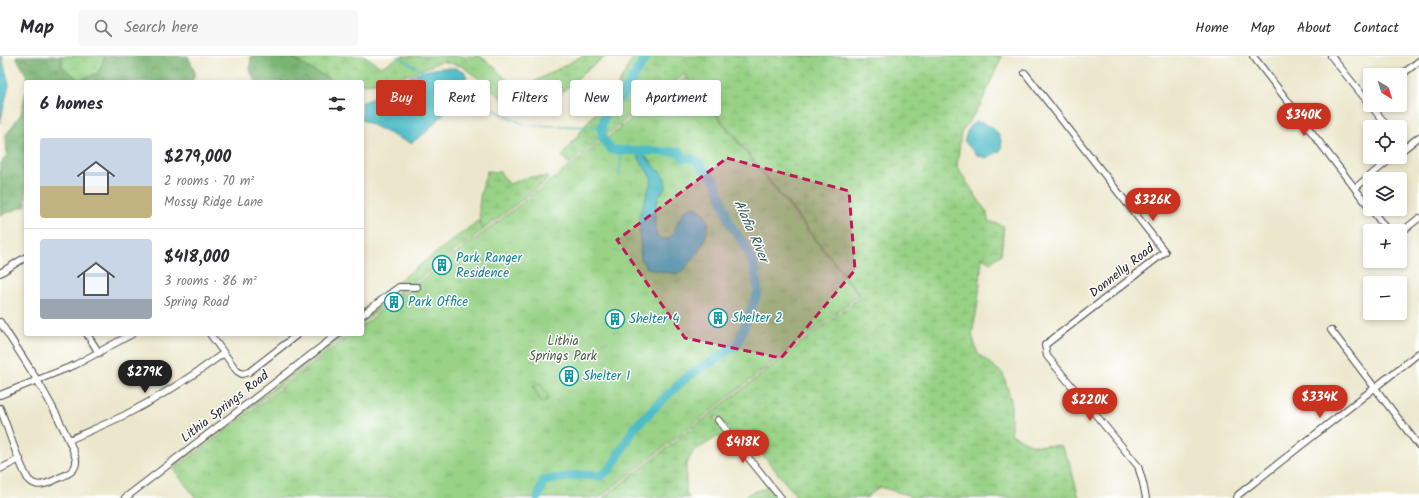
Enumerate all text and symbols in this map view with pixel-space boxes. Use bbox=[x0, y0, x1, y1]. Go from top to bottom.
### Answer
search box bbox=[78, 10, 358, 46]
text: Map bbox=[20, 13, 54, 43]
text: Search here bbox=[124, 16, 198, 40]
icon: search bbox=[92, 17, 114, 39]
text: Home bbox=[1195, 17, 1229, 39]
text: Map bbox=[1251, 17, 1275, 39]
text: About bbox=[1297, 17, 1331, 39]
text: Contact bbox=[1353, 17, 1399, 39]
north arrow bbox=[1363, 68, 1407, 112]
map controls bbox=[1363, 68, 1407, 320]
chip: Buy bbox=[376, 80, 426, 116]
chip: Rent bbox=[434, 80, 490, 116]
chip: Filters bbox=[498, 80, 562, 116]
chip: New bbox=[570, 80, 623, 116]
chip: Apartment bbox=[631, 80, 721, 116]
text: 6 homes bbox=[40, 91, 103, 118]
icon: filters bbox=[326, 93, 348, 115]
pin: $340K bbox=[1276, 103, 1332, 137]
text: $340K bbox=[1286, 105, 1322, 126]
button: locate bbox=[1363, 120, 1407, 164]
text: $279,000 bbox=[164, 144, 231, 171]
icon: home bbox=[72, 154, 120, 202]
text: 2 rooms · 70 m² bbox=[164, 171, 254, 192]
button: layers bbox=[1363, 172, 1407, 216]
pin: $326K bbox=[1125, 188, 1181, 222]
text: $326K bbox=[1134, 190, 1172, 211]
text: Mossy Ridge Lane bbox=[164, 192, 263, 213]
water label: Alafia River bbox=[727, 196, 776, 269]
button: + bbox=[1363, 224, 1407, 268]
street label: Donnelly Road bbox=[1085, 238, 1159, 303]
text: $418,000 bbox=[164, 244, 229, 271]
place label: Park Ranger Residence bbox=[456, 248, 522, 284]
building icon: Park Ranger Residence bbox=[431, 254, 453, 276]
icon: home bbox=[72, 255, 120, 303]
text: 3 rooms · 86 m² bbox=[164, 271, 257, 292]
button: − bbox=[1363, 276, 1407, 320]
building icon: Park Office bbox=[383, 291, 405, 313]
text: Spring Road bbox=[164, 292, 229, 313]
place label: Park Office bbox=[408, 292, 468, 313]
building icon: Shelter 2 bbox=[707, 307, 729, 329]
building icon: Shelter 4 bbox=[604, 308, 626, 330]
place label: Shelter 2 bbox=[732, 308, 783, 329]
place label: Shelter 4 bbox=[629, 309, 679, 330]
park label: Lithia Springs Park bbox=[529, 331, 598, 367]
pin: $279K bbox=[117, 360, 173, 394]
text: $279K bbox=[127, 362, 163, 383]
street label: Lithia Springs Road bbox=[176, 365, 274, 448]
building icon: Shelter 1 bbox=[558, 365, 580, 387]
place label: Shelter 1 bbox=[583, 366, 630, 387]
pin: $334K bbox=[1292, 385, 1348, 419]
text: $334K bbox=[1302, 387, 1338, 408]
pin: $220K bbox=[1062, 388, 1118, 422]
text: $220K bbox=[1071, 390, 1109, 411]
pin: $418K bbox=[715, 430, 771, 464]
text: $418K bbox=[726, 432, 760, 453]

